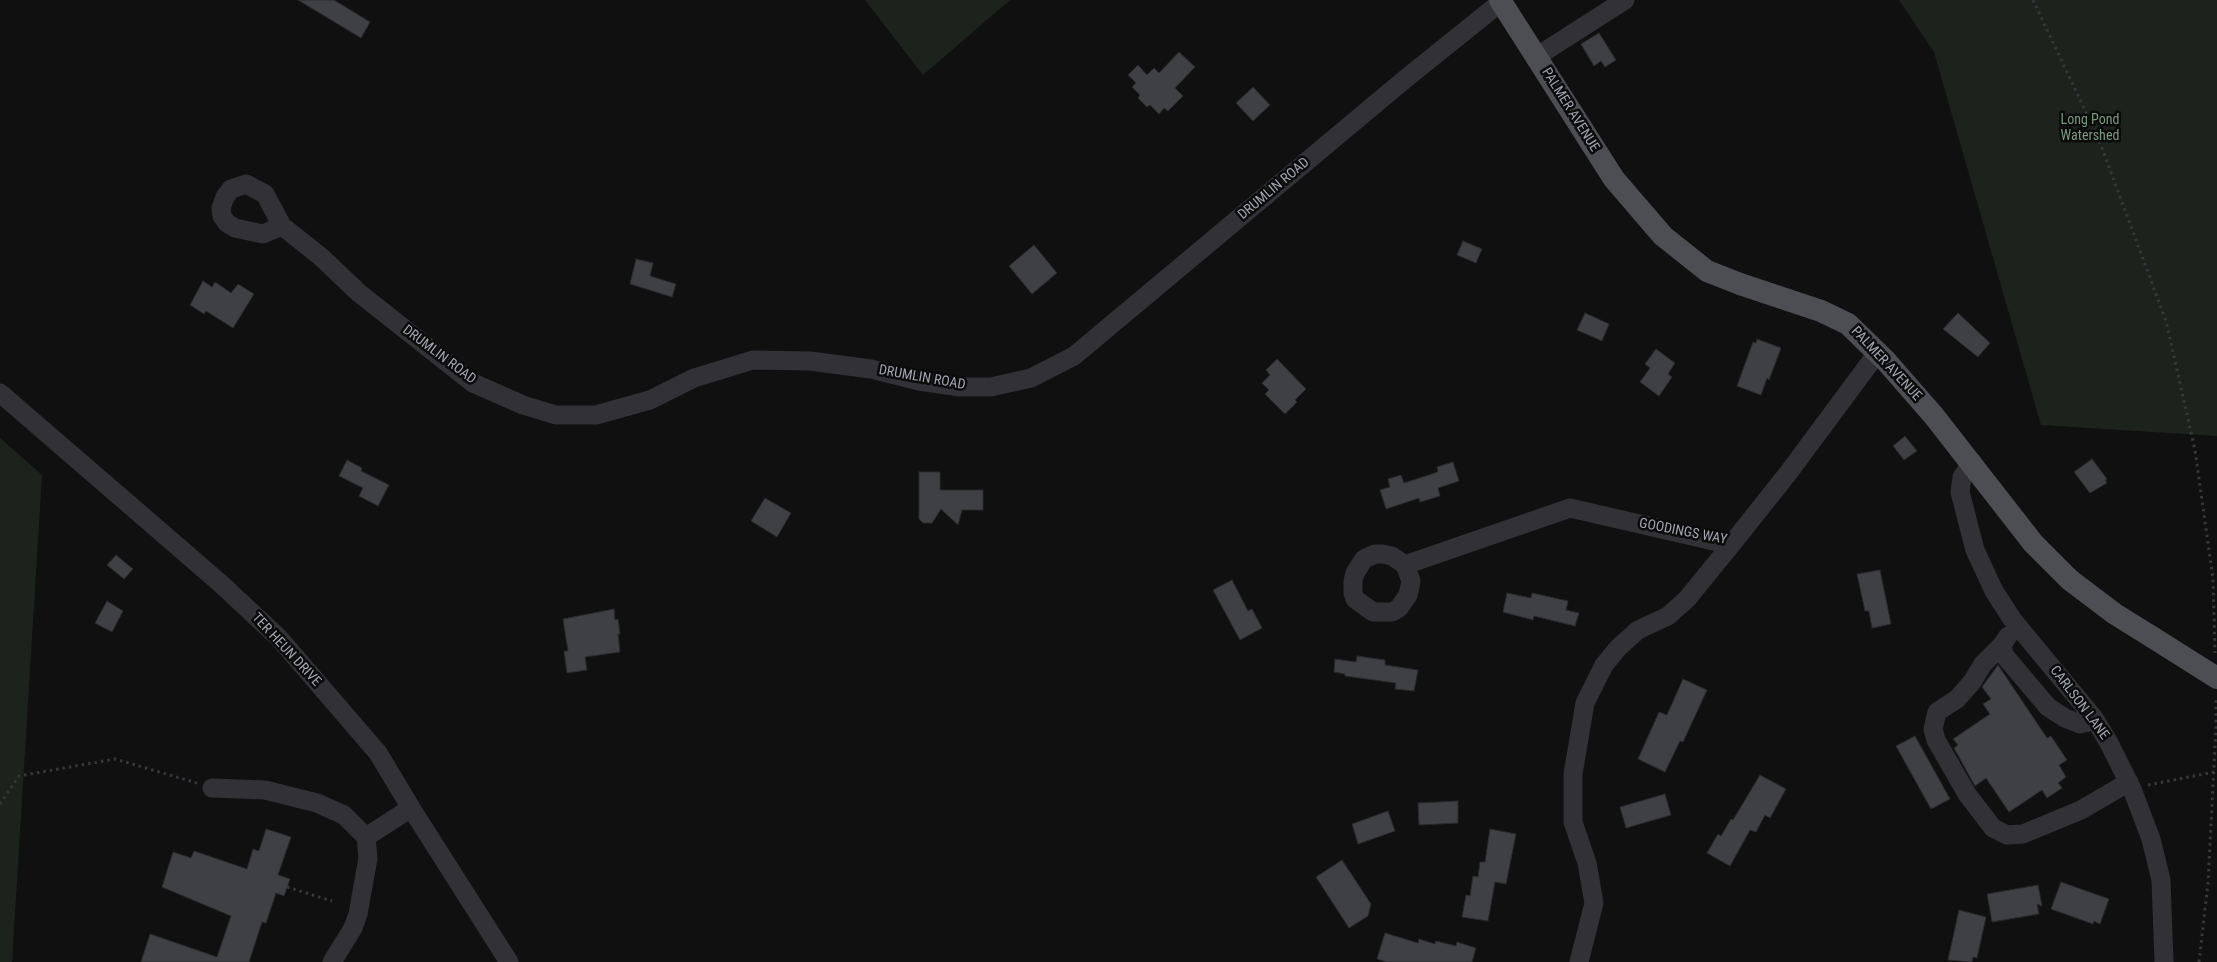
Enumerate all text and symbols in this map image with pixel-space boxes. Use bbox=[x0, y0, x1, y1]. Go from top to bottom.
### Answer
street label: PALMER AVENUE bbox=[1538, 65, 1602, 155]
park label: Long Pond Watershed bbox=[2060, 112, 2120, 144]
street label: DRUMLIN ROAD bbox=[1235, 154, 1313, 224]
street label: DRUMLIN ROAD bbox=[399, 322, 479, 388]
street label: PALMER AVENUE bbox=[1847, 323, 1925, 405]
street label: DRUMLIN ROAD bbox=[877, 362, 967, 394]
street label: GOODINGS WAY bbox=[1638, 515, 1728, 549]
street label: TER HEUN DRIVE bbox=[248, 610, 324, 690]
street label: CARLSON LANE bbox=[2046, 663, 2112, 743]

